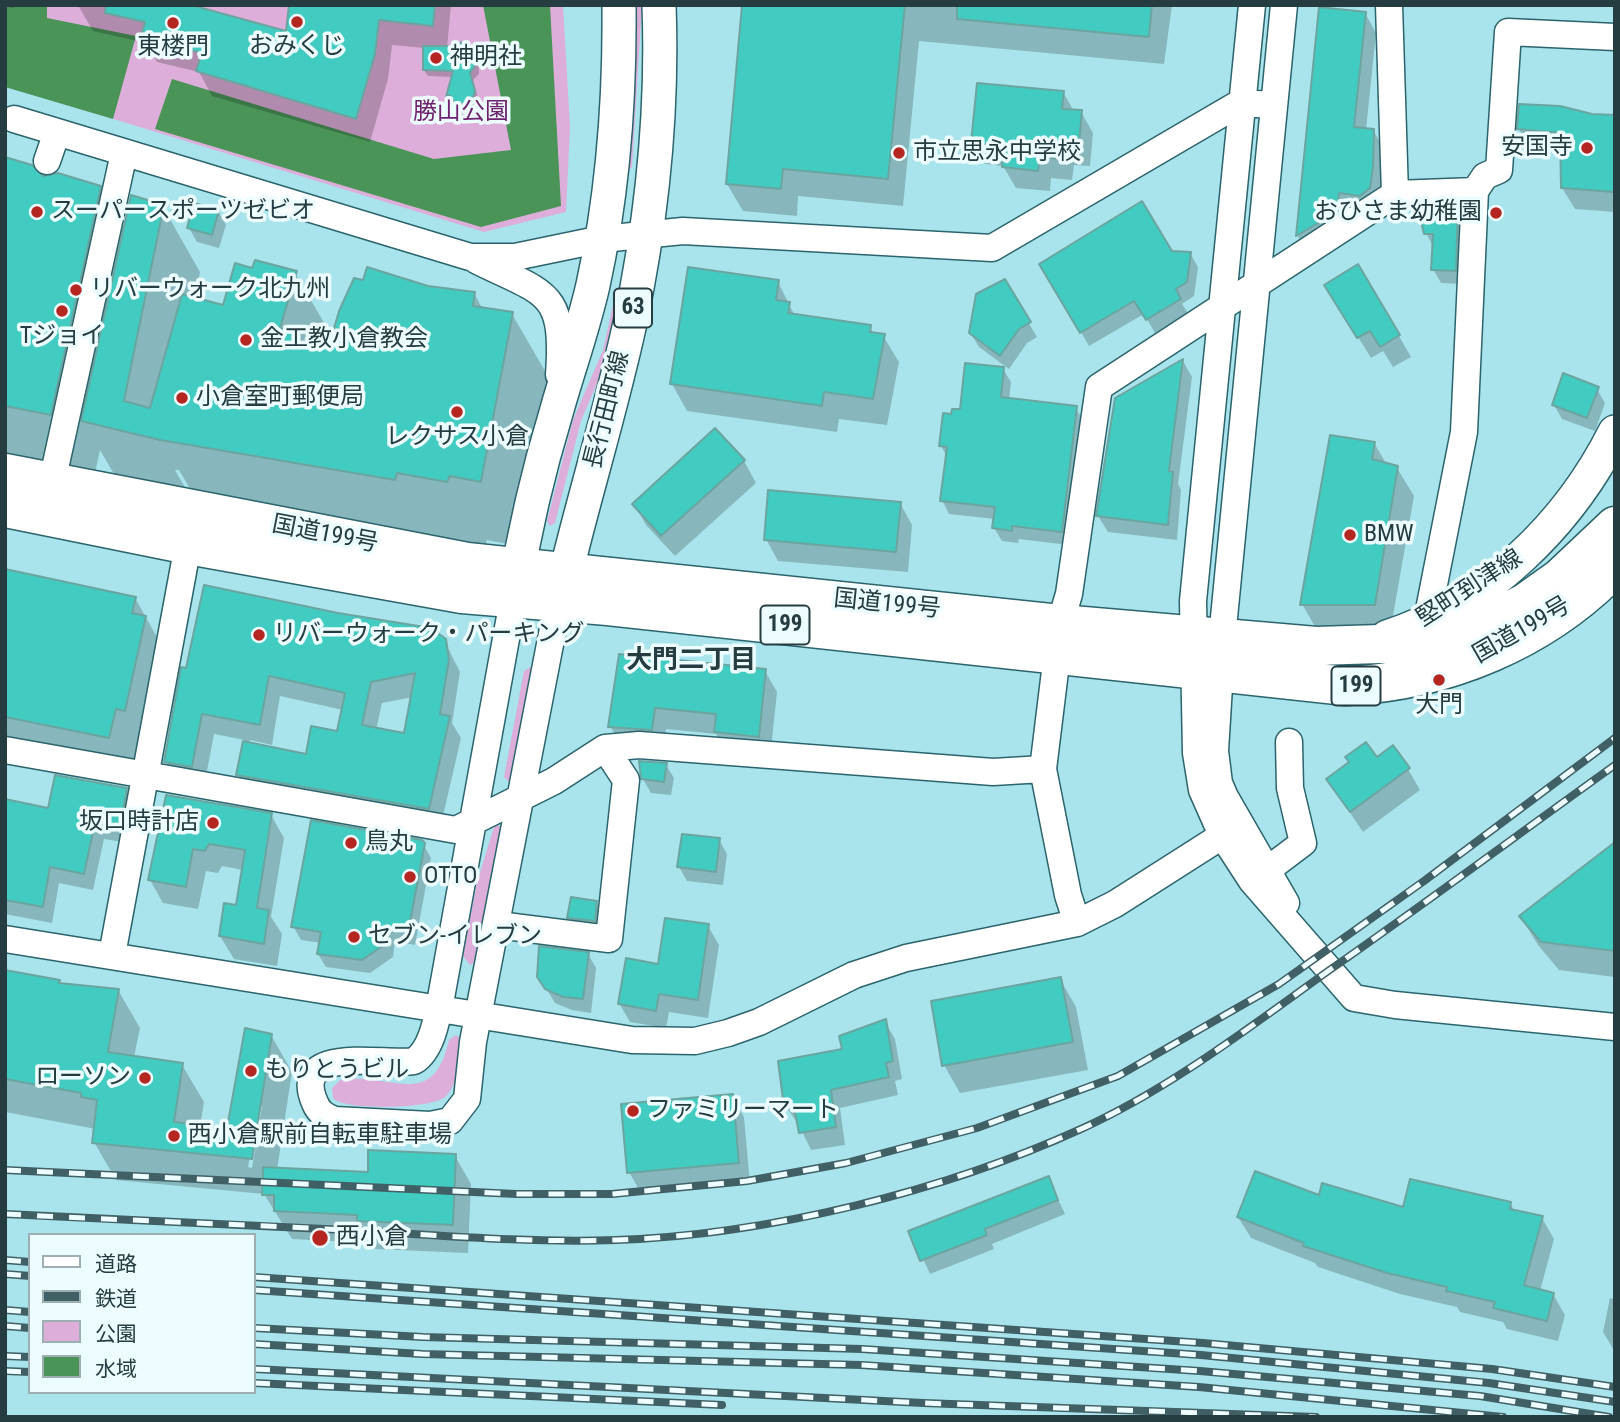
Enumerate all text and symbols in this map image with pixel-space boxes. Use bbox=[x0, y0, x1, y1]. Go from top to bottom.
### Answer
marker: おみくじ bbox=[289, 14, 305, 30]
marker: 東楼門 bbox=[165, 15, 181, 31]
place label: おみくじ bbox=[249, 33, 345, 61]
place label: 東楼門 bbox=[137, 34, 209, 62]
place label: 神明社 bbox=[450, 44, 522, 72]
marker: 神明社 bbox=[428, 50, 444, 66]
park label: 勝山公園 bbox=[413, 99, 509, 127]
place label: 安国寺 bbox=[1501, 134, 1573, 162]
place label: 市立思永中学校 bbox=[913, 139, 1081, 167]
marker: 安国寺 bbox=[1579, 140, 1595, 156]
marker: 市立思永中学校 bbox=[891, 145, 907, 161]
place label: スーパースポーツゼビオ bbox=[51, 198, 315, 226]
place label: おひさま幼稚園 bbox=[1314, 199, 1482, 227]
marker: スーパースポーツゼビオ bbox=[29, 204, 45, 220]
marker: おひさま幼稚園 bbox=[1488, 205, 1504, 221]
place label: リバーウォーク北九州 bbox=[90, 276, 330, 304]
marker: リバーウォーク北九州 bbox=[68, 282, 84, 298]
road number: 63 bbox=[614, 288, 652, 328]
marker: Tジョイ bbox=[54, 303, 70, 319]
place label: Tジョイ bbox=[20, 323, 104, 351]
place label: 金工教小倉教会 bbox=[260, 326, 428, 354]
marker: 金工教小倉教会 bbox=[238, 332, 254, 348]
street label: 長行田町線 bbox=[580, 348, 636, 472]
place label: 小倉室町郵便局 bbox=[196, 384, 364, 412]
marker: 小倉室町郵便局 bbox=[174, 390, 190, 406]
marker: レクサス小倉 bbox=[449, 404, 465, 420]
place label: レクサス小倉 bbox=[385, 424, 529, 452]
street label: 国道199号 bbox=[269, 511, 381, 559]
place label: BMW bbox=[1364, 521, 1414, 549]
marker: BMW bbox=[1342, 527, 1358, 543]
street label: 堅町到津線 bbox=[1412, 544, 1528, 634]
street label: 国道199号 bbox=[832, 585, 942, 625]
street label: 国道199号 bbox=[1468, 592, 1576, 670]
road number: 199 bbox=[760, 606, 810, 645]
place label: リバーウォーク・パーキング bbox=[273, 621, 585, 649]
marker: リバーウォーク・パーキング bbox=[251, 627, 267, 643]
district label: 大門二丁目 bbox=[626, 645, 756, 677]
road number: 199 bbox=[1332, 666, 1380, 706]
marker: 大門 bbox=[1431, 672, 1447, 688]
place label: 大門 bbox=[1415, 692, 1463, 720]
place label: 坂口時計店 bbox=[79, 809, 199, 837]
marker: 坂口時計店 bbox=[205, 815, 221, 831]
place label: 鳥丸 bbox=[365, 829, 413, 857]
marker: 鳥丸 bbox=[343, 835, 359, 851]
place label: OTTO bbox=[424, 863, 477, 891]
marker: OTTO bbox=[402, 869, 418, 885]
place label: セブン-イレブン bbox=[368, 923, 542, 951]
marker: セブン-イレブン bbox=[346, 929, 362, 945]
place label: もりとうビル bbox=[265, 1057, 409, 1085]
marker: もりとうビル bbox=[243, 1063, 259, 1079]
place label: ローソン bbox=[35, 1064, 131, 1092]
marker: ローソン bbox=[137, 1070, 153, 1086]
place label: ファミリーマート bbox=[647, 1097, 839, 1125]
marker: ファミリーマート bbox=[625, 1103, 641, 1119]
place label: 西小倉駅前自転車駐車場 bbox=[188, 1122, 452, 1150]
marker: 西小倉駅前自転車駐車場 bbox=[166, 1128, 182, 1144]
place label: 西小倉 bbox=[336, 1224, 408, 1252]
marker: 西小倉 bbox=[310, 1228, 330, 1248]
legend bbox=[28, 1233, 256, 1394]
text: 道路 bbox=[95, 1252, 137, 1276]
text: 鉄道 bbox=[95, 1287, 137, 1311]
text: 公園 bbox=[95, 1322, 137, 1346]
text: 水域 bbox=[95, 1357, 137, 1381]

